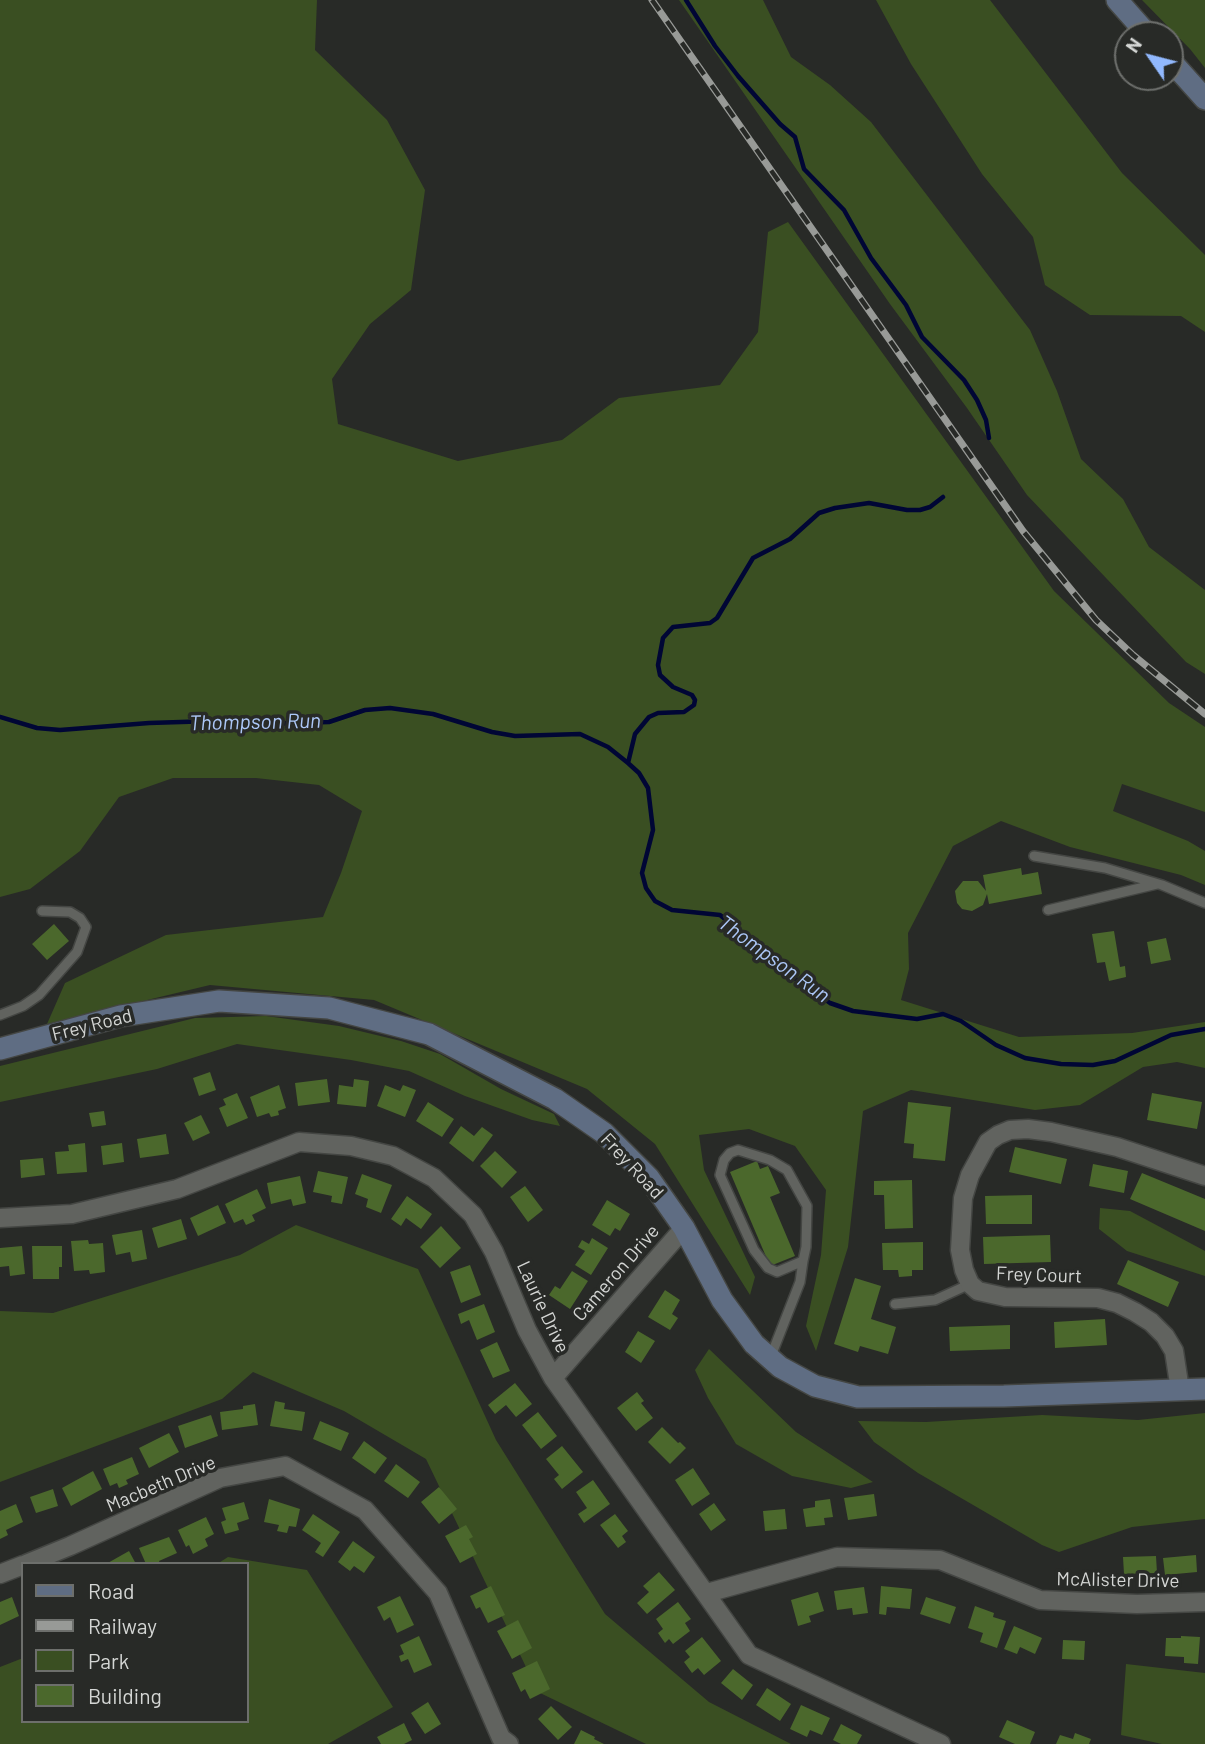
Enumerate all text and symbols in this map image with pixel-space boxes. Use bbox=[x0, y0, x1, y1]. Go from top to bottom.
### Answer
north arrow bbox=[1114, 21, 1184, 91]
text: N bbox=[1120, 33, 1146, 57]
water label: Thompson Run bbox=[189, 708, 321, 736]
water label: Thompson Run bbox=[713, 910, 835, 1008]
street label: Frey Road bbox=[50, 1004, 134, 1046]
street label: Frey Road bbox=[596, 1128, 668, 1204]
street label: Cameron Drive bbox=[568, 1220, 664, 1326]
street label: Laurie Drive bbox=[512, 1257, 574, 1357]
street label: Frey Court bbox=[996, 1262, 1082, 1288]
street label: Macbeth Drive bbox=[103, 1451, 219, 1517]
legend bbox=[21, 1562, 248, 1723]
street label: McAlister Drive bbox=[1056, 1568, 1180, 1592]
text: Road bbox=[88, 1578, 134, 1603]
text: Railway bbox=[88, 1613, 157, 1638]
text: Park bbox=[88, 1648, 129, 1673]
text: Building bbox=[88, 1683, 162, 1708]

